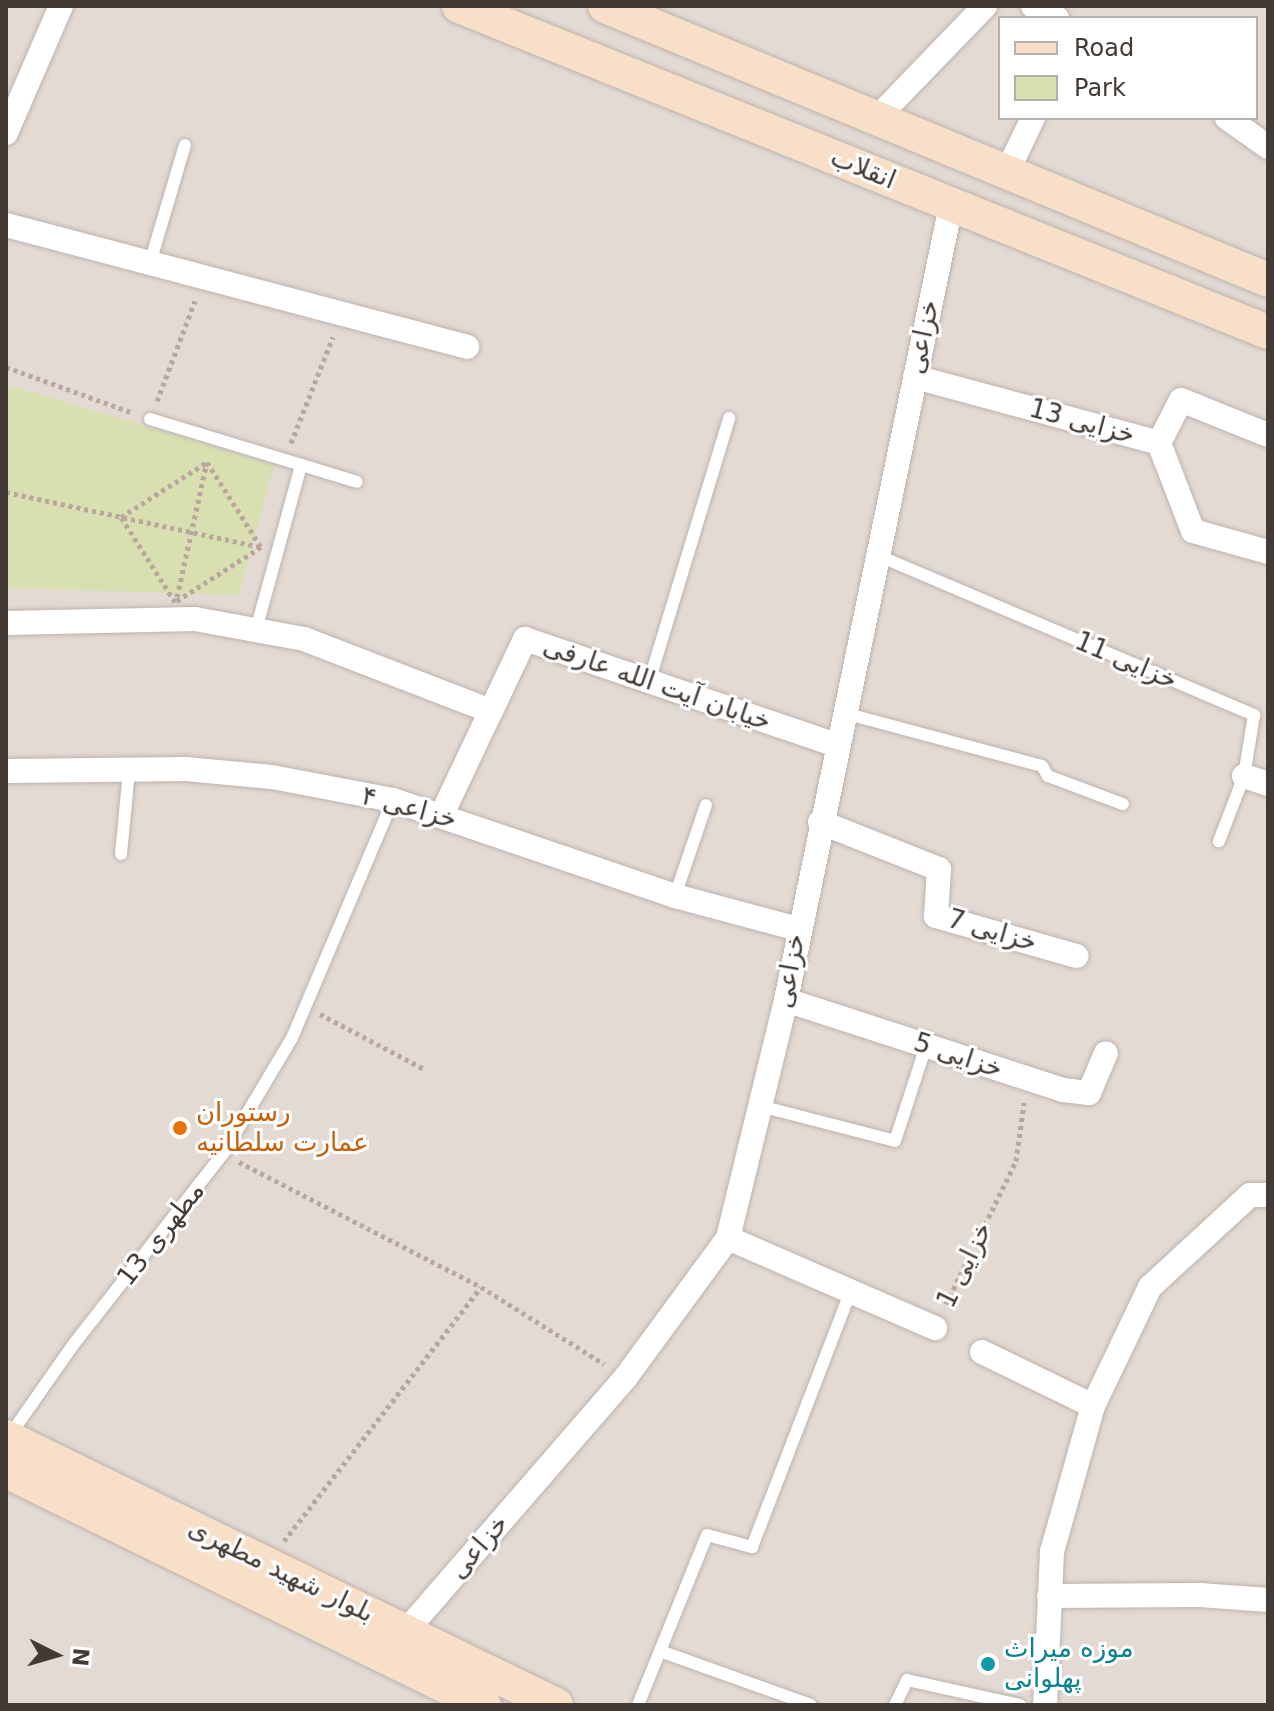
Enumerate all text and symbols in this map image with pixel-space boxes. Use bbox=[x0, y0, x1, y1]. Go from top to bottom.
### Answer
legend bbox=[998, 16, 1258, 120]
text: Road bbox=[1074, 34, 1134, 62]
text: Park bbox=[1074, 74, 1126, 102]
street label: انقلاب bbox=[826, 142, 900, 196]
street label: خزاعی bbox=[900, 297, 946, 377]
street label: خزایی 13 bbox=[1026, 393, 1138, 451]
street label: خزایی 11 bbox=[1070, 626, 1182, 696]
street label: خیابان آیت الله عارفی bbox=[539, 630, 775, 738]
street label: خزاعی ۴ bbox=[358, 780, 460, 836]
street label: خزایی 7 bbox=[944, 903, 1040, 959]
street label: خزاعی bbox=[768, 931, 812, 1011]
street label: خزایی 5 bbox=[910, 1027, 1006, 1085]
place label: رستوران عمارت سلطانیه bbox=[196, 1097, 368, 1158]
marker: رستوران عمارت سلطانیه bbox=[171, 1119, 189, 1137]
street label: مطهری 13 bbox=[111, 1176, 211, 1292]
street label: خزایی 1 bbox=[931, 1217, 999, 1313]
street label: خزاعی bbox=[443, 1509, 515, 1585]
street label: بلوار شهید مطهری bbox=[183, 1513, 379, 1629]
north arrow bbox=[16, 1615, 96, 1695]
place label: موزه میراث پهلوانی bbox=[1004, 1633, 1134, 1694]
text: N bbox=[67, 1647, 94, 1667]
marker: موزه میراث پهلوانی bbox=[979, 1655, 997, 1673]

